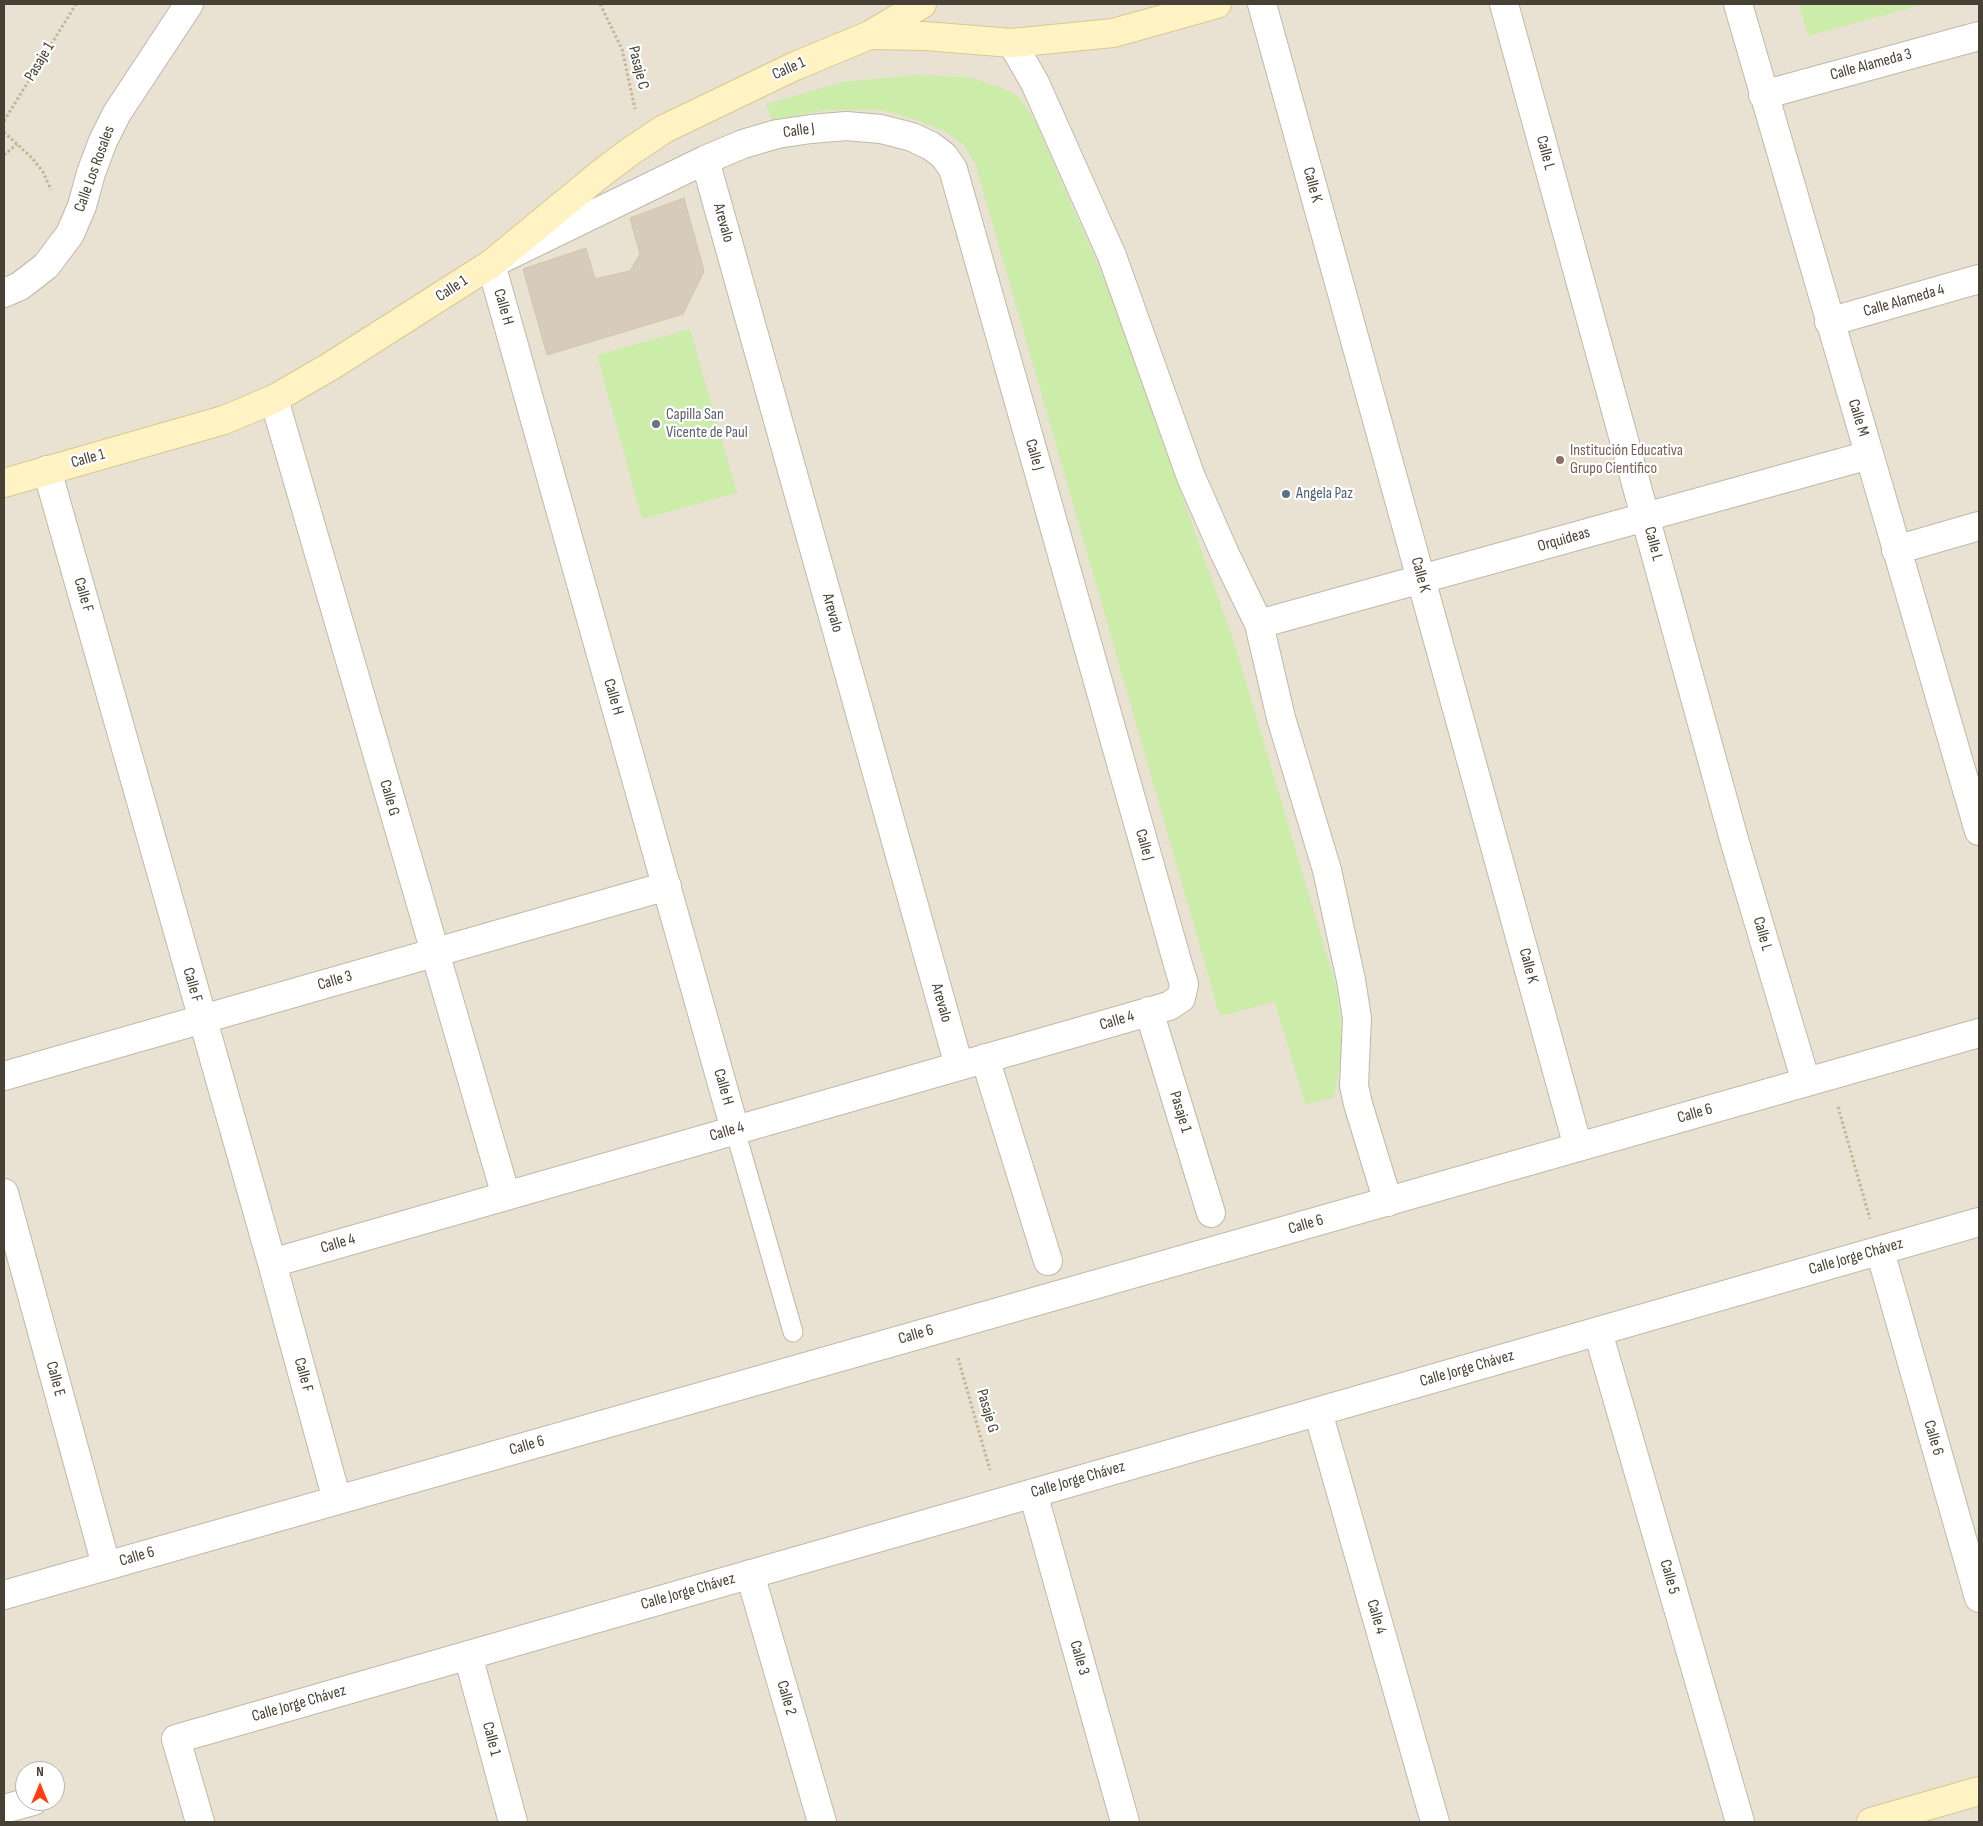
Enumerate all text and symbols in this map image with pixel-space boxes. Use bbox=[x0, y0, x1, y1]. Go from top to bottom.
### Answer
street label: Pasaje 1 bbox=[21, 39, 59, 85]
street label: Pasaje C bbox=[623, 44, 653, 92]
street label: Calle Alameda 3 bbox=[1828, 45, 1914, 85]
street label: Calle 1 bbox=[769, 53, 809, 85]
street label: Calle J bbox=[782, 119, 816, 143]
street label: Calle Los Rosales bbox=[71, 123, 119, 215]
street label: Calle L bbox=[1531, 134, 1559, 172]
street label: Calle K bbox=[1298, 165, 1326, 205]
street label: Arevalo bbox=[708, 201, 738, 245]
street label: Calle 1 bbox=[432, 272, 472, 306]
street label: Calle Alameda 4 bbox=[1861, 280, 1947, 322]
street label: Calle H bbox=[489, 287, 517, 327]
street label: Calle M bbox=[1843, 397, 1873, 439]
place label: Capilla San Vicente de Paul bbox=[666, 405, 748, 443]
marker: Capilla San Vicente de Paul bbox=[650, 418, 662, 430]
street label: Calle J bbox=[1020, 437, 1048, 473]
place label: Institución Educativa Grupo Cientifico bbox=[1570, 441, 1683, 479]
street label: Calle 1 bbox=[69, 445, 107, 473]
marker: Institución Educativa Grupo Cientifico bbox=[1554, 454, 1566, 466]
place label: Angela Paz bbox=[1296, 484, 1353, 504]
marker: Angela Paz bbox=[1280, 488, 1292, 500]
street label: Orquideas bbox=[1536, 523, 1592, 557]
street label: Calle L bbox=[1639, 525, 1667, 563]
street label: Calle K bbox=[1406, 555, 1434, 595]
street label: Calle F bbox=[69, 576, 97, 614]
street label: Arevalo bbox=[817, 591, 847, 635]
street label: Calle H bbox=[599, 677, 627, 717]
street label: Calle G bbox=[375, 778, 403, 818]
street label: Calle J bbox=[1130, 827, 1158, 863]
street label: Calle L bbox=[1748, 915, 1776, 953]
street label: Calle K bbox=[1514, 946, 1542, 986]
street label: Calle F bbox=[178, 966, 206, 1004]
street label: Calle 3 bbox=[315, 967, 355, 995]
street label: Arevalo bbox=[926, 981, 956, 1025]
street label: Calle 4 bbox=[1097, 1007, 1137, 1035]
street label: Calle H bbox=[709, 1067, 737, 1107]
street label: Pasaje 1 bbox=[1165, 1089, 1195, 1135]
street label: Calle 6 bbox=[1675, 1100, 1715, 1128]
street label: Calle 4 bbox=[707, 1118, 747, 1146]
street label: Calle 6 bbox=[1286, 1211, 1326, 1239]
street label: Calle 4 bbox=[318, 1230, 358, 1258]
street label: Calle Jorge Chávez bbox=[1807, 1234, 1905, 1280]
street label: Calle 6 bbox=[896, 1321, 936, 1349]
street label: Calle Jorge Chávez bbox=[1418, 1346, 1516, 1392]
street label: Calle F bbox=[289, 1356, 317, 1394]
street label: Calle E bbox=[41, 1360, 69, 1398]
street label: Pasaje G bbox=[972, 1387, 1002, 1435]
street label: Calle 6 bbox=[1919, 1418, 1947, 1458]
street label: Calle 6 bbox=[507, 1432, 547, 1460]
street label: Calle Jorge Chávez bbox=[1029, 1457, 1127, 1503]
street label: Calle 6 bbox=[117, 1543, 157, 1571]
street label: Calle 5 bbox=[1655, 1558, 1683, 1596]
street label: Calle Jorge Chávez bbox=[639, 1569, 737, 1615]
street label: Calle 4 bbox=[1362, 1597, 1390, 1637]
street label: Calle 3 bbox=[1065, 1638, 1093, 1678]
street label: Calle 2 bbox=[772, 1678, 800, 1718]
street label: Calle Jorge Chávez bbox=[250, 1681, 348, 1727]
street label: Calle 1 bbox=[477, 1720, 505, 1758]
north arrow bbox=[15, 1761, 65, 1811]
text: N bbox=[36, 1763, 44, 1780]

